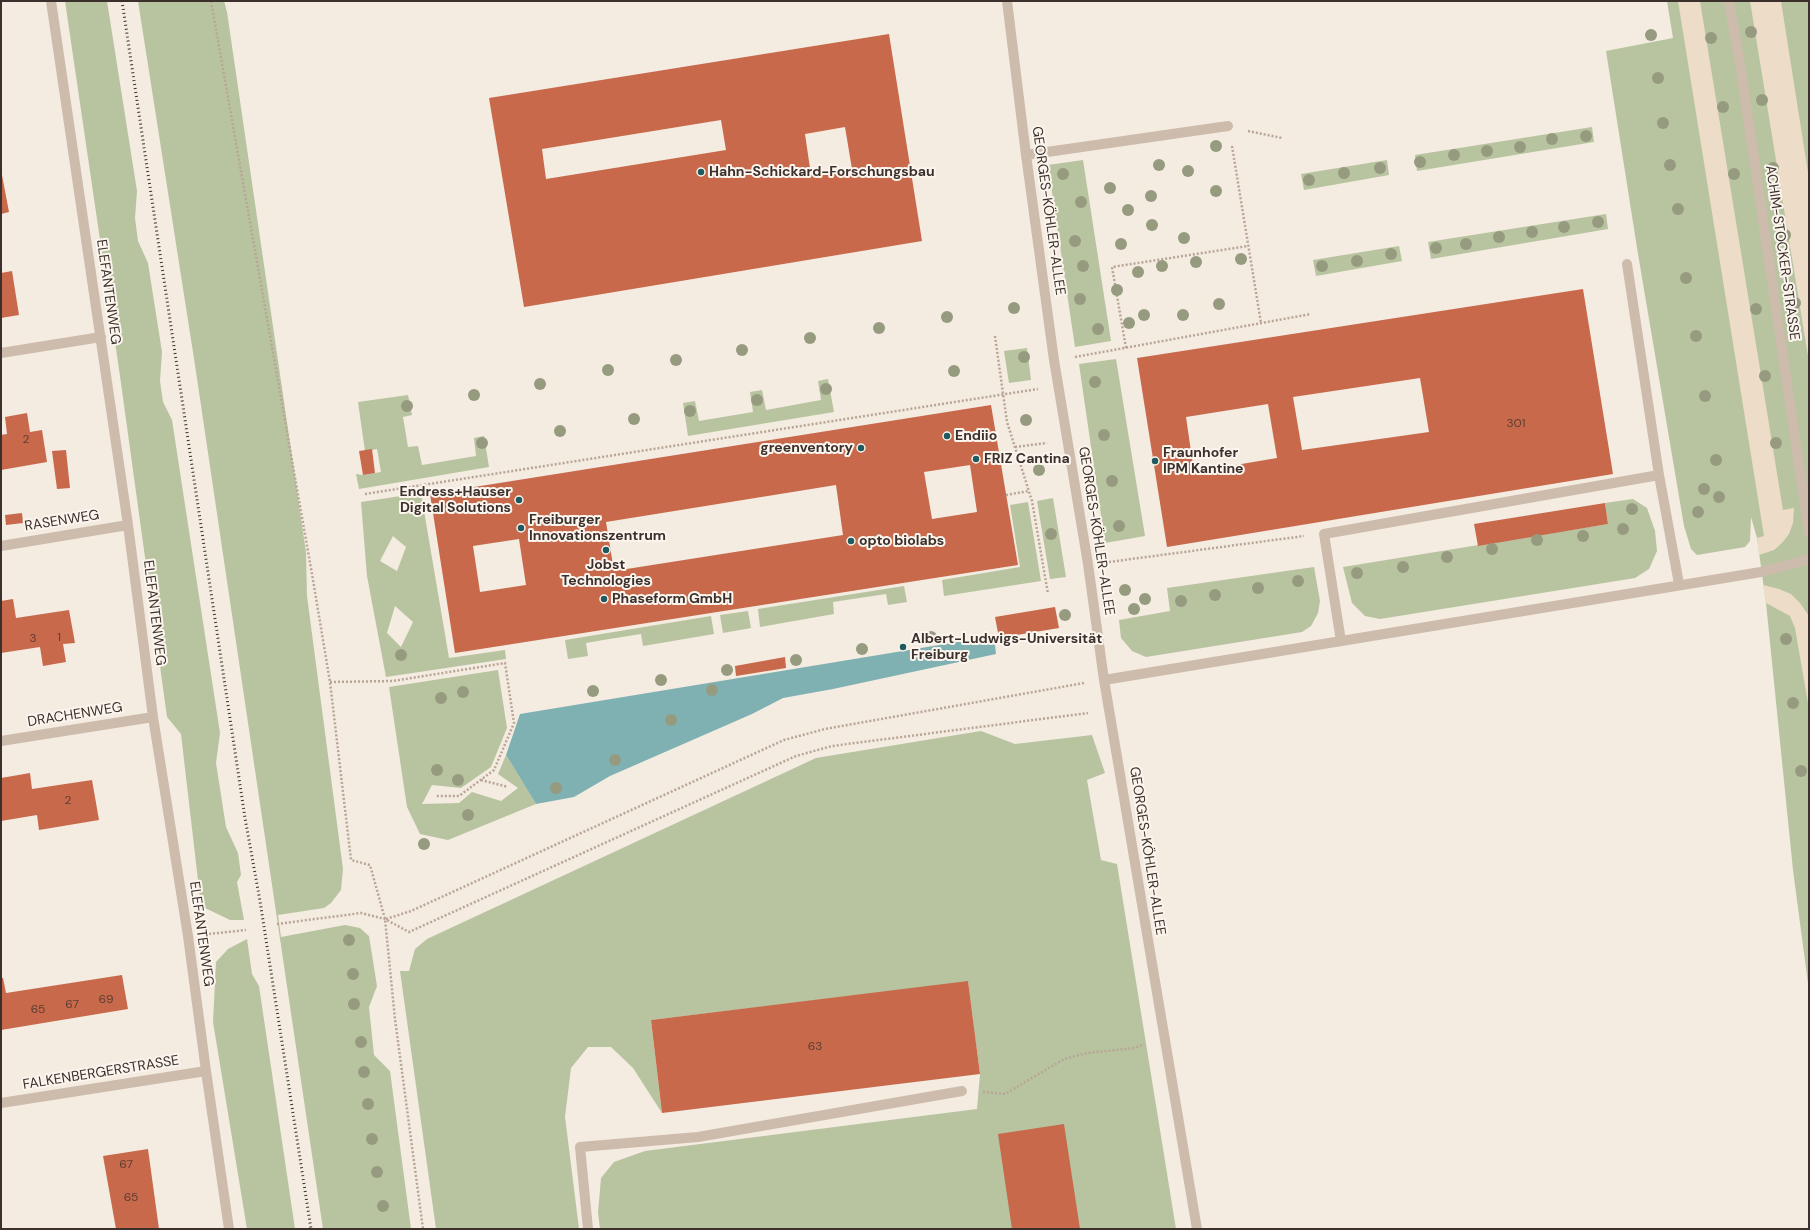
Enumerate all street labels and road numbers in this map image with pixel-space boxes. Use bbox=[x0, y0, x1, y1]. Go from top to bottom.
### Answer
street label: GEORGES-KÖHLER-ALLEE bbox=[1028, 125, 1068, 297]
street label: ACHIM-STOCKER-STRASSE bbox=[1761, 164, 1803, 342]
street label: ELEFANTENWEG bbox=[92, 238, 124, 346]
street label: GEORGES-KÖHLER-ALLEE bbox=[1074, 445, 1118, 617]
street label: RASENWEG bbox=[23, 507, 101, 535]
street label: ELEFANTENWEG bbox=[139, 559, 169, 667]
street label: DRACHENWEG bbox=[26, 699, 124, 731]
street label: GEORGES-KÖHLER-ALLEE bbox=[1125, 765, 1169, 937]
street label: ELEFANTENWEG bbox=[185, 880, 217, 988]
street label: FALKENBERGERSTRASSE bbox=[22, 1052, 180, 1094]

